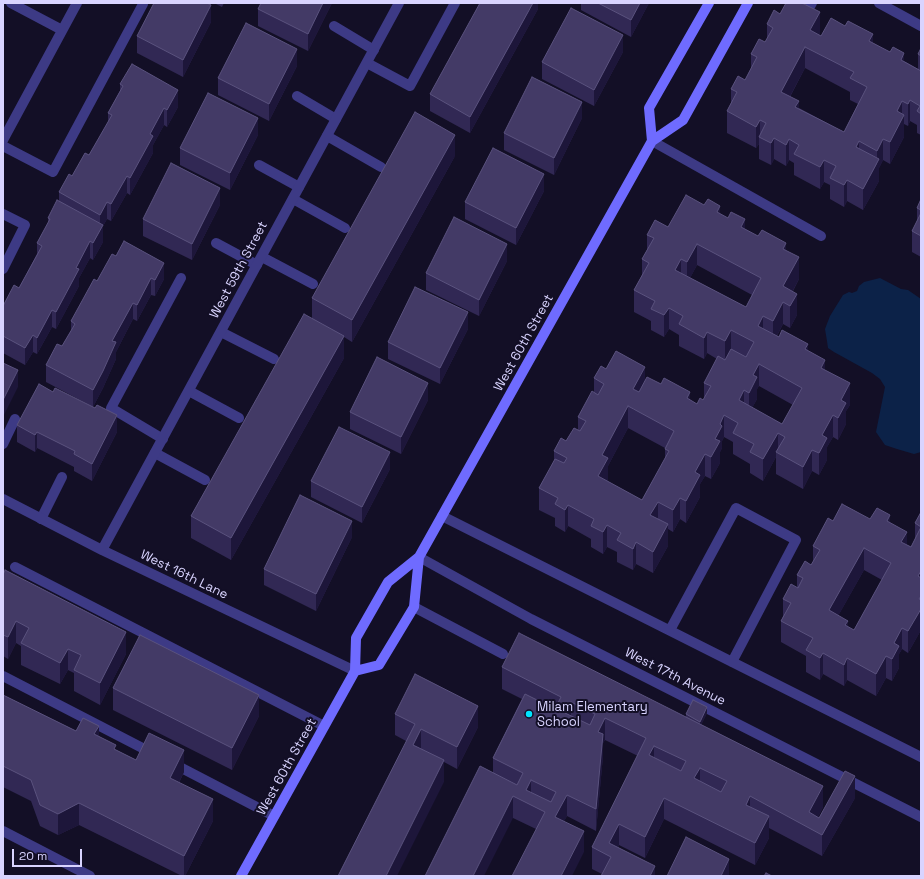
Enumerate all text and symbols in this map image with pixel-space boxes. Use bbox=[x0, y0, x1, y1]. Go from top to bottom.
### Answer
street label: West 59th Street bbox=[207, 219, 271, 321]
street label: West 60th Street bbox=[491, 292, 557, 394]
street label: West 16th Lane bbox=[138, 547, 230, 603]
street label: West 17th Avenue bbox=[622, 645, 728, 709]
place label: Milam Elementary School bbox=[537, 699, 648, 730]
marker: Milam Elementary School bbox=[524, 709, 534, 719]
street label: West 60th Street bbox=[254, 716, 320, 818]
scale bar bbox=[14, 841, 84, 867]
text: 20 m bbox=[19, 848, 47, 864]

